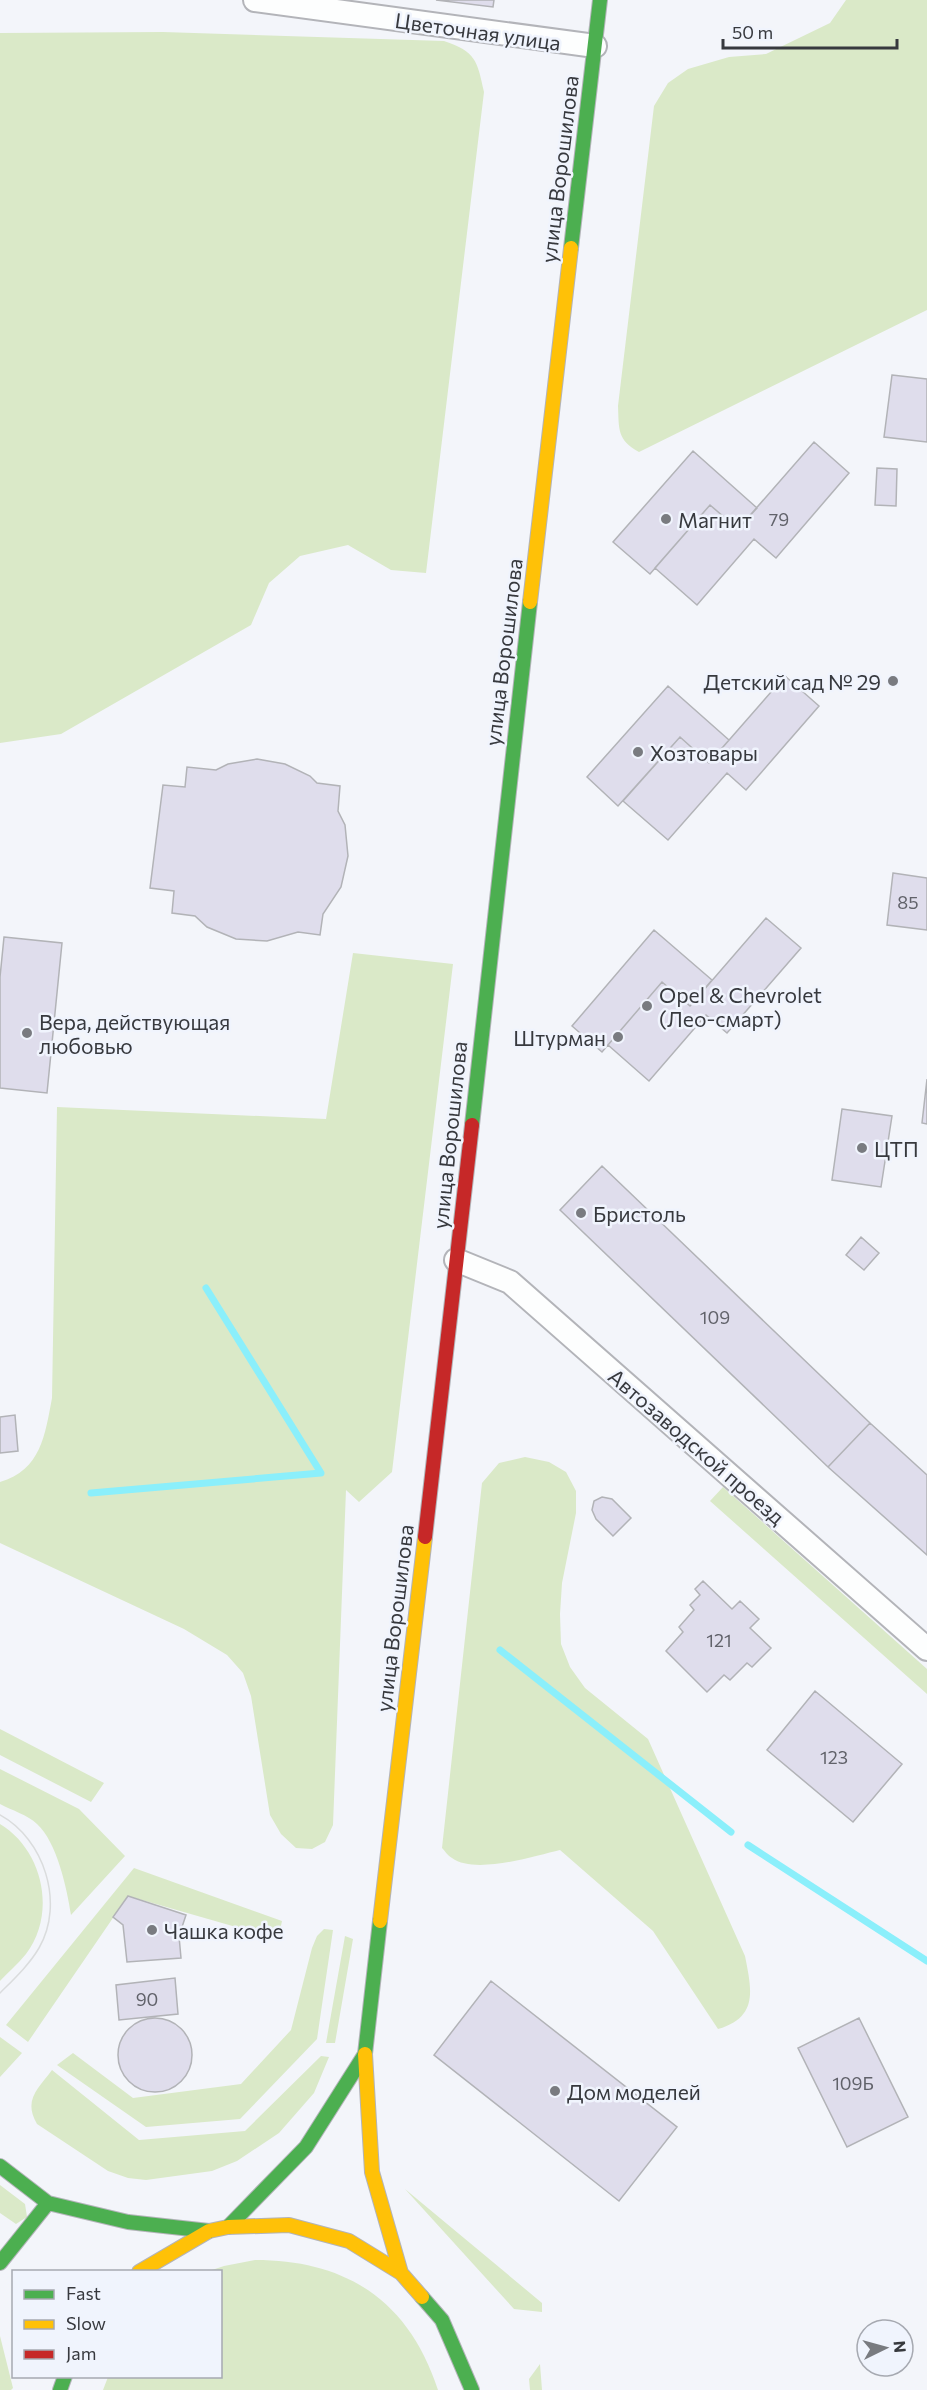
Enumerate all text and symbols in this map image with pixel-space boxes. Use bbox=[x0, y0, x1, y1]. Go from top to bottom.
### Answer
street label: Цветочная улица bbox=[394, 7, 562, 55]
scale bar bbox=[723, 12, 897, 50]
text: 50 m bbox=[732, 21, 773, 43]
street label: улица Ворошилова bbox=[535, 74, 583, 264]
place label: Магнит bbox=[678, 507, 752, 532]
house number: 79 bbox=[769, 508, 789, 530]
marker: Магнит bbox=[659, 512, 673, 526]
street label: улица Ворошилова bbox=[479, 557, 527, 747]
place label: Детский сад № 29 bbox=[703, 669, 881, 694]
marker: Детский сад № 29 bbox=[886, 674, 900, 688]
place label: Хозтовары bbox=[650, 740, 758, 765]
marker: Хозтовары bbox=[631, 745, 645, 759]
house number: 85 bbox=[897, 891, 919, 913]
place label: Opel & Chevrolet (Лео-смарт) bbox=[659, 982, 822, 1031]
marker: Opel & Chevrolet (Лео-смарт) bbox=[640, 999, 654, 1013]
place label: Вера, действующая любовью bbox=[39, 1009, 230, 1058]
place label: Штурман bbox=[513, 1025, 606, 1050]
marker: Вера, действующая любовью bbox=[20, 1026, 34, 1040]
marker: Штурман bbox=[611, 1030, 625, 1044]
street label: улица Ворошилова bbox=[427, 1040, 471, 1230]
place label: ЦТП bbox=[874, 1136, 919, 1161]
marker: ЦТП bbox=[855, 1141, 869, 1155]
place label: Бристоль bbox=[593, 1201, 686, 1226]
marker: Бристоль bbox=[574, 1206, 588, 1220]
house number: 109 bbox=[700, 1306, 730, 1328]
street label: Автозаводской проезд bbox=[604, 1363, 790, 1529]
street label: улица Ворошилова bbox=[370, 1523, 418, 1713]
house number: 121 bbox=[706, 1629, 732, 1651]
house number: 123 bbox=[820, 1746, 848, 1768]
place label: Чашка кофе bbox=[164, 1918, 284, 1943]
marker: Чашка кофе bbox=[145, 1923, 159, 1937]
house number: 90 bbox=[136, 1988, 158, 2010]
house number: 109Б bbox=[832, 2072, 874, 2094]
place label: Дом моделей bbox=[567, 2079, 701, 2104]
marker: Дом моделей bbox=[548, 2084, 562, 2098]
legend bbox=[12, 2270, 222, 2378]
text: Fast bbox=[66, 2282, 101, 2304]
text: Slow bbox=[66, 2312, 106, 2334]
north arrow bbox=[855, 2318, 915, 2378]
text: N bbox=[890, 2340, 910, 2353]
text: Jam bbox=[66, 2342, 96, 2364]

